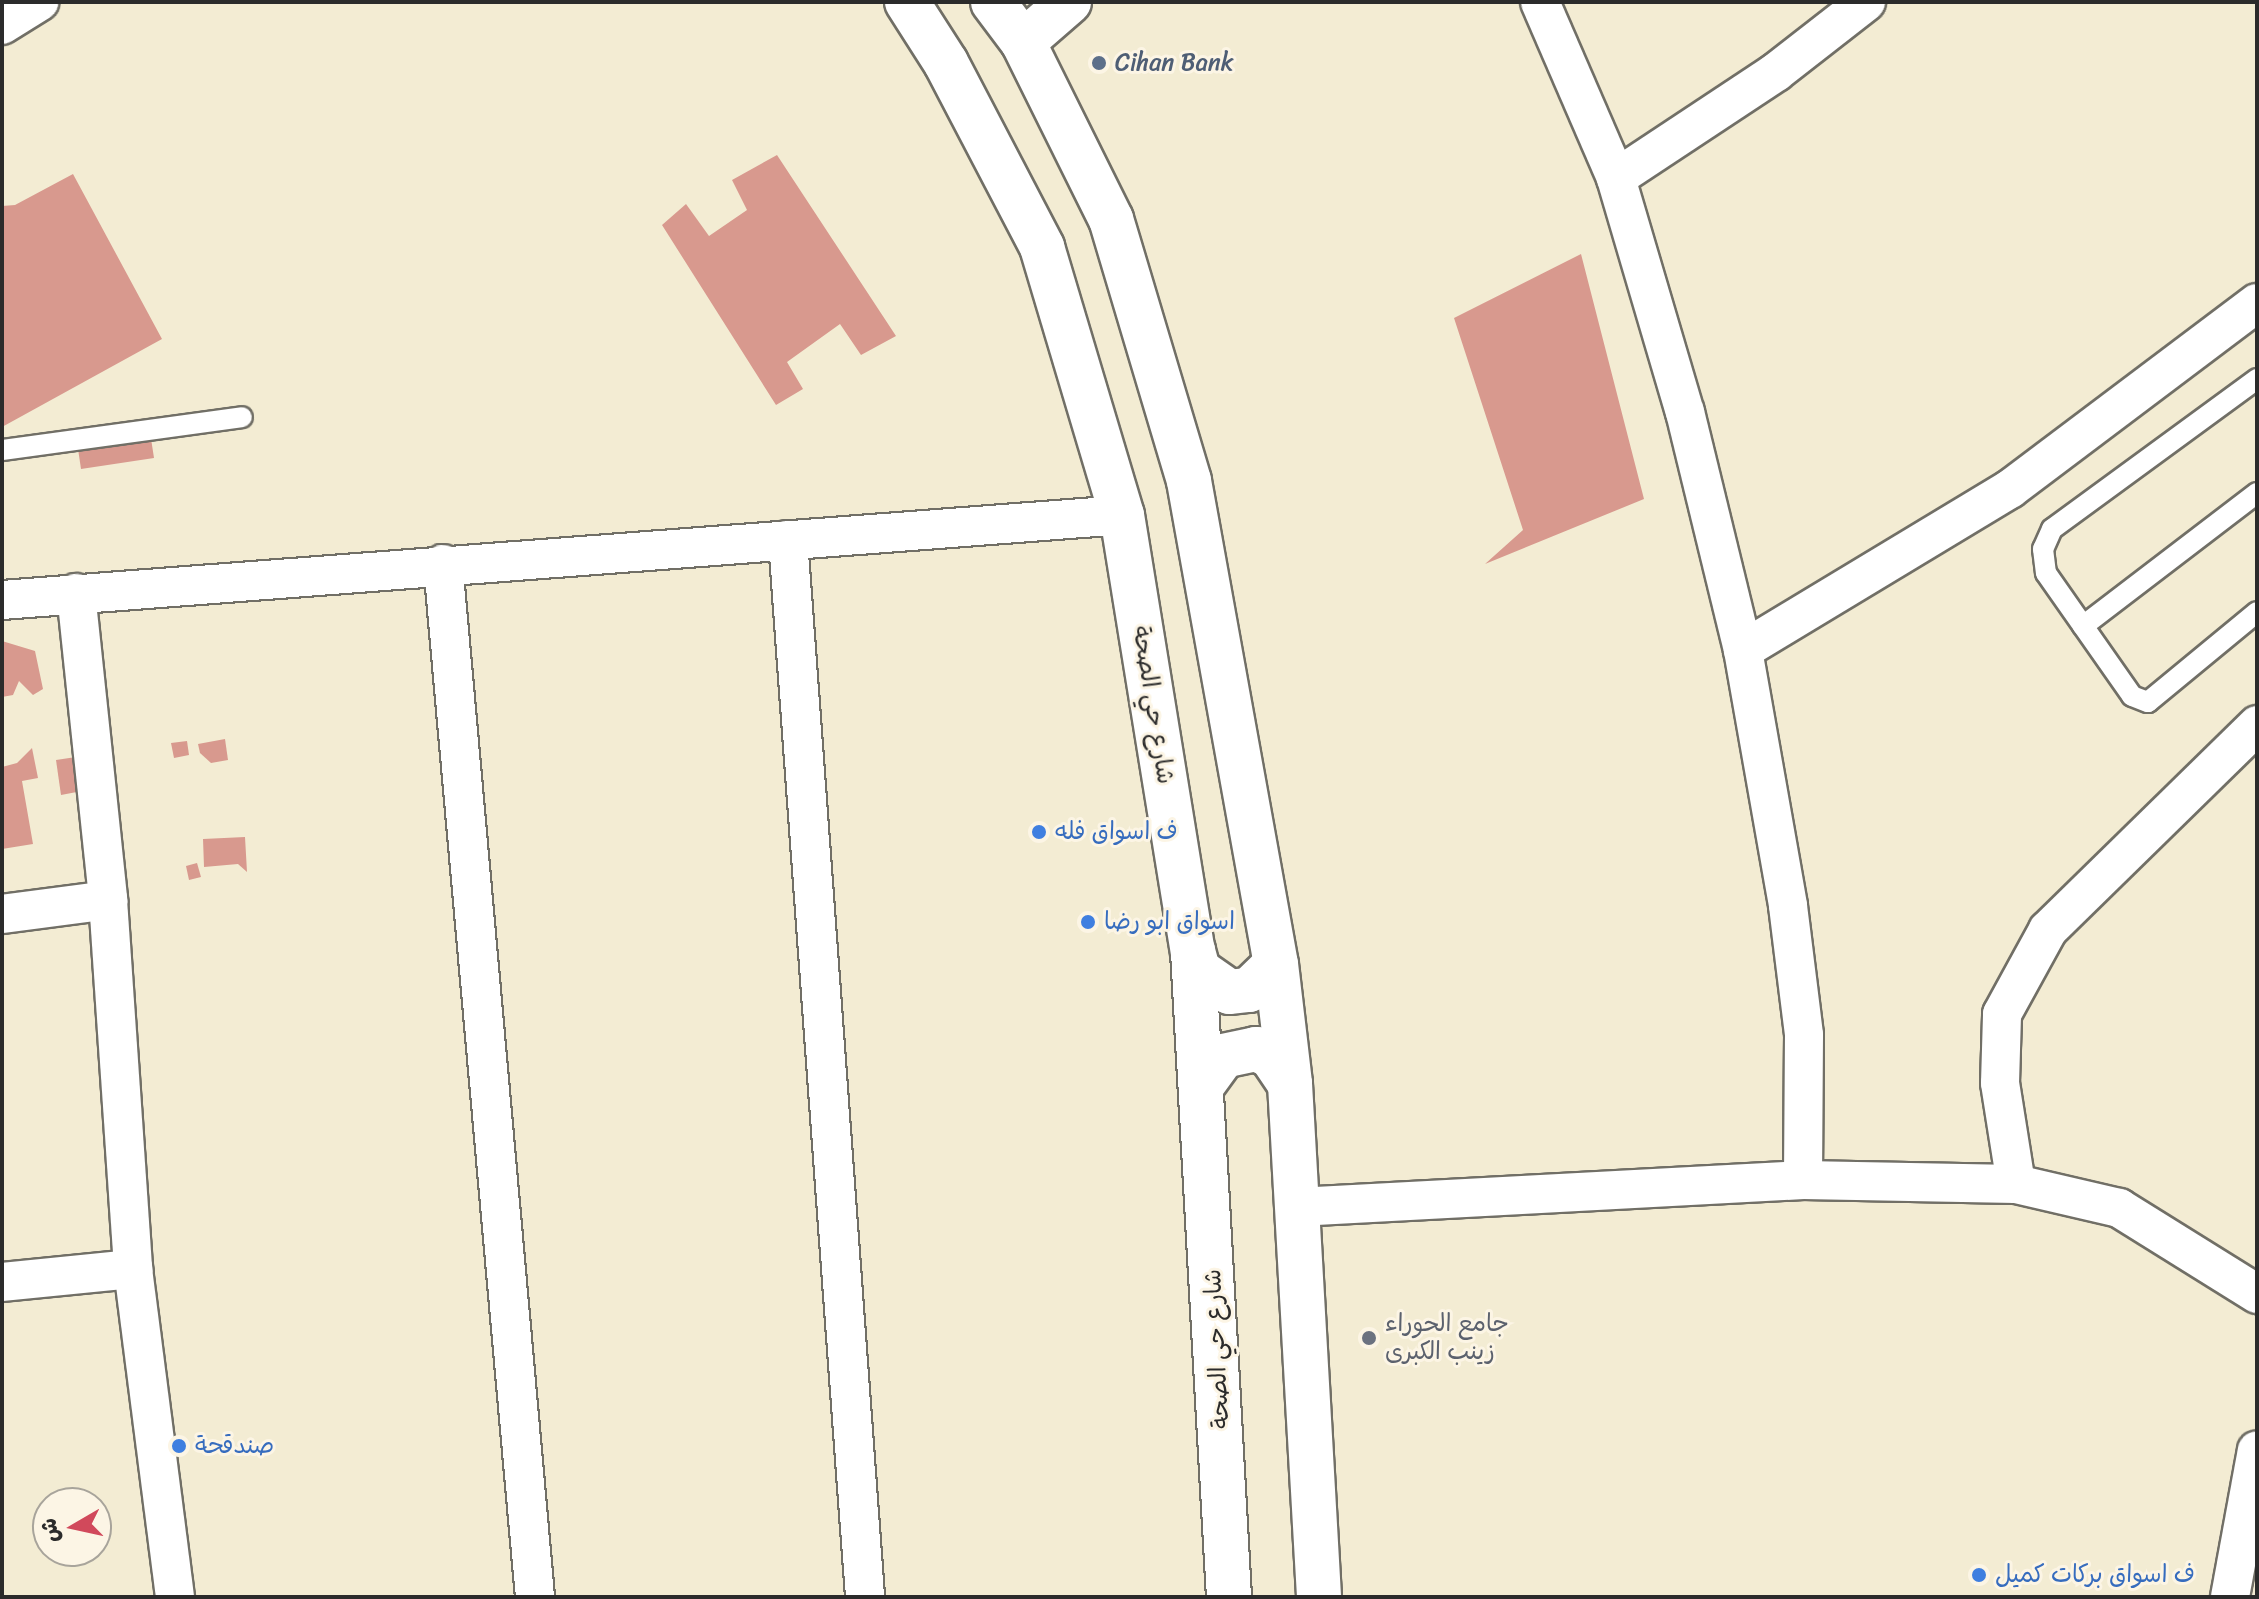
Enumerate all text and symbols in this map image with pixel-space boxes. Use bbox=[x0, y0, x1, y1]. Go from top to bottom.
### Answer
place label: Cihan Bank bbox=[1115, 49, 1233, 77]
marker: Cihan Bank bbox=[1090, 54, 1108, 72]
street label: شارع حي الصحة bbox=[1126, 624, 1180, 786]
place label: ف اسواق فله bbox=[1055, 818, 1178, 846]
marker: ف اسواق فله bbox=[1030, 823, 1048, 841]
place label: اسواق ابو رضا bbox=[1104, 908, 1235, 936]
marker: اسواق ابو رضا bbox=[1079, 913, 1097, 931]
street label: شارع حي الصحة bbox=[1198, 1268, 1236, 1430]
place label: جامع الحوراء زينب الكبرى bbox=[1385, 1310, 1509, 1366]
marker: جامع الحوراء زينب الكبرى bbox=[1360, 1329, 1378, 1347]
place label: صندقحة bbox=[195, 1432, 274, 1460]
marker: صندقحة bbox=[170, 1437, 188, 1455]
north arrow bbox=[32, 1487, 112, 1567]
text: ش bbox=[29, 1516, 71, 1546]
place label: ف اسواق بركات كميل bbox=[1995, 1561, 2195, 1589]
marker: ف اسواق بركات كميل bbox=[1970, 1566, 1988, 1584]

